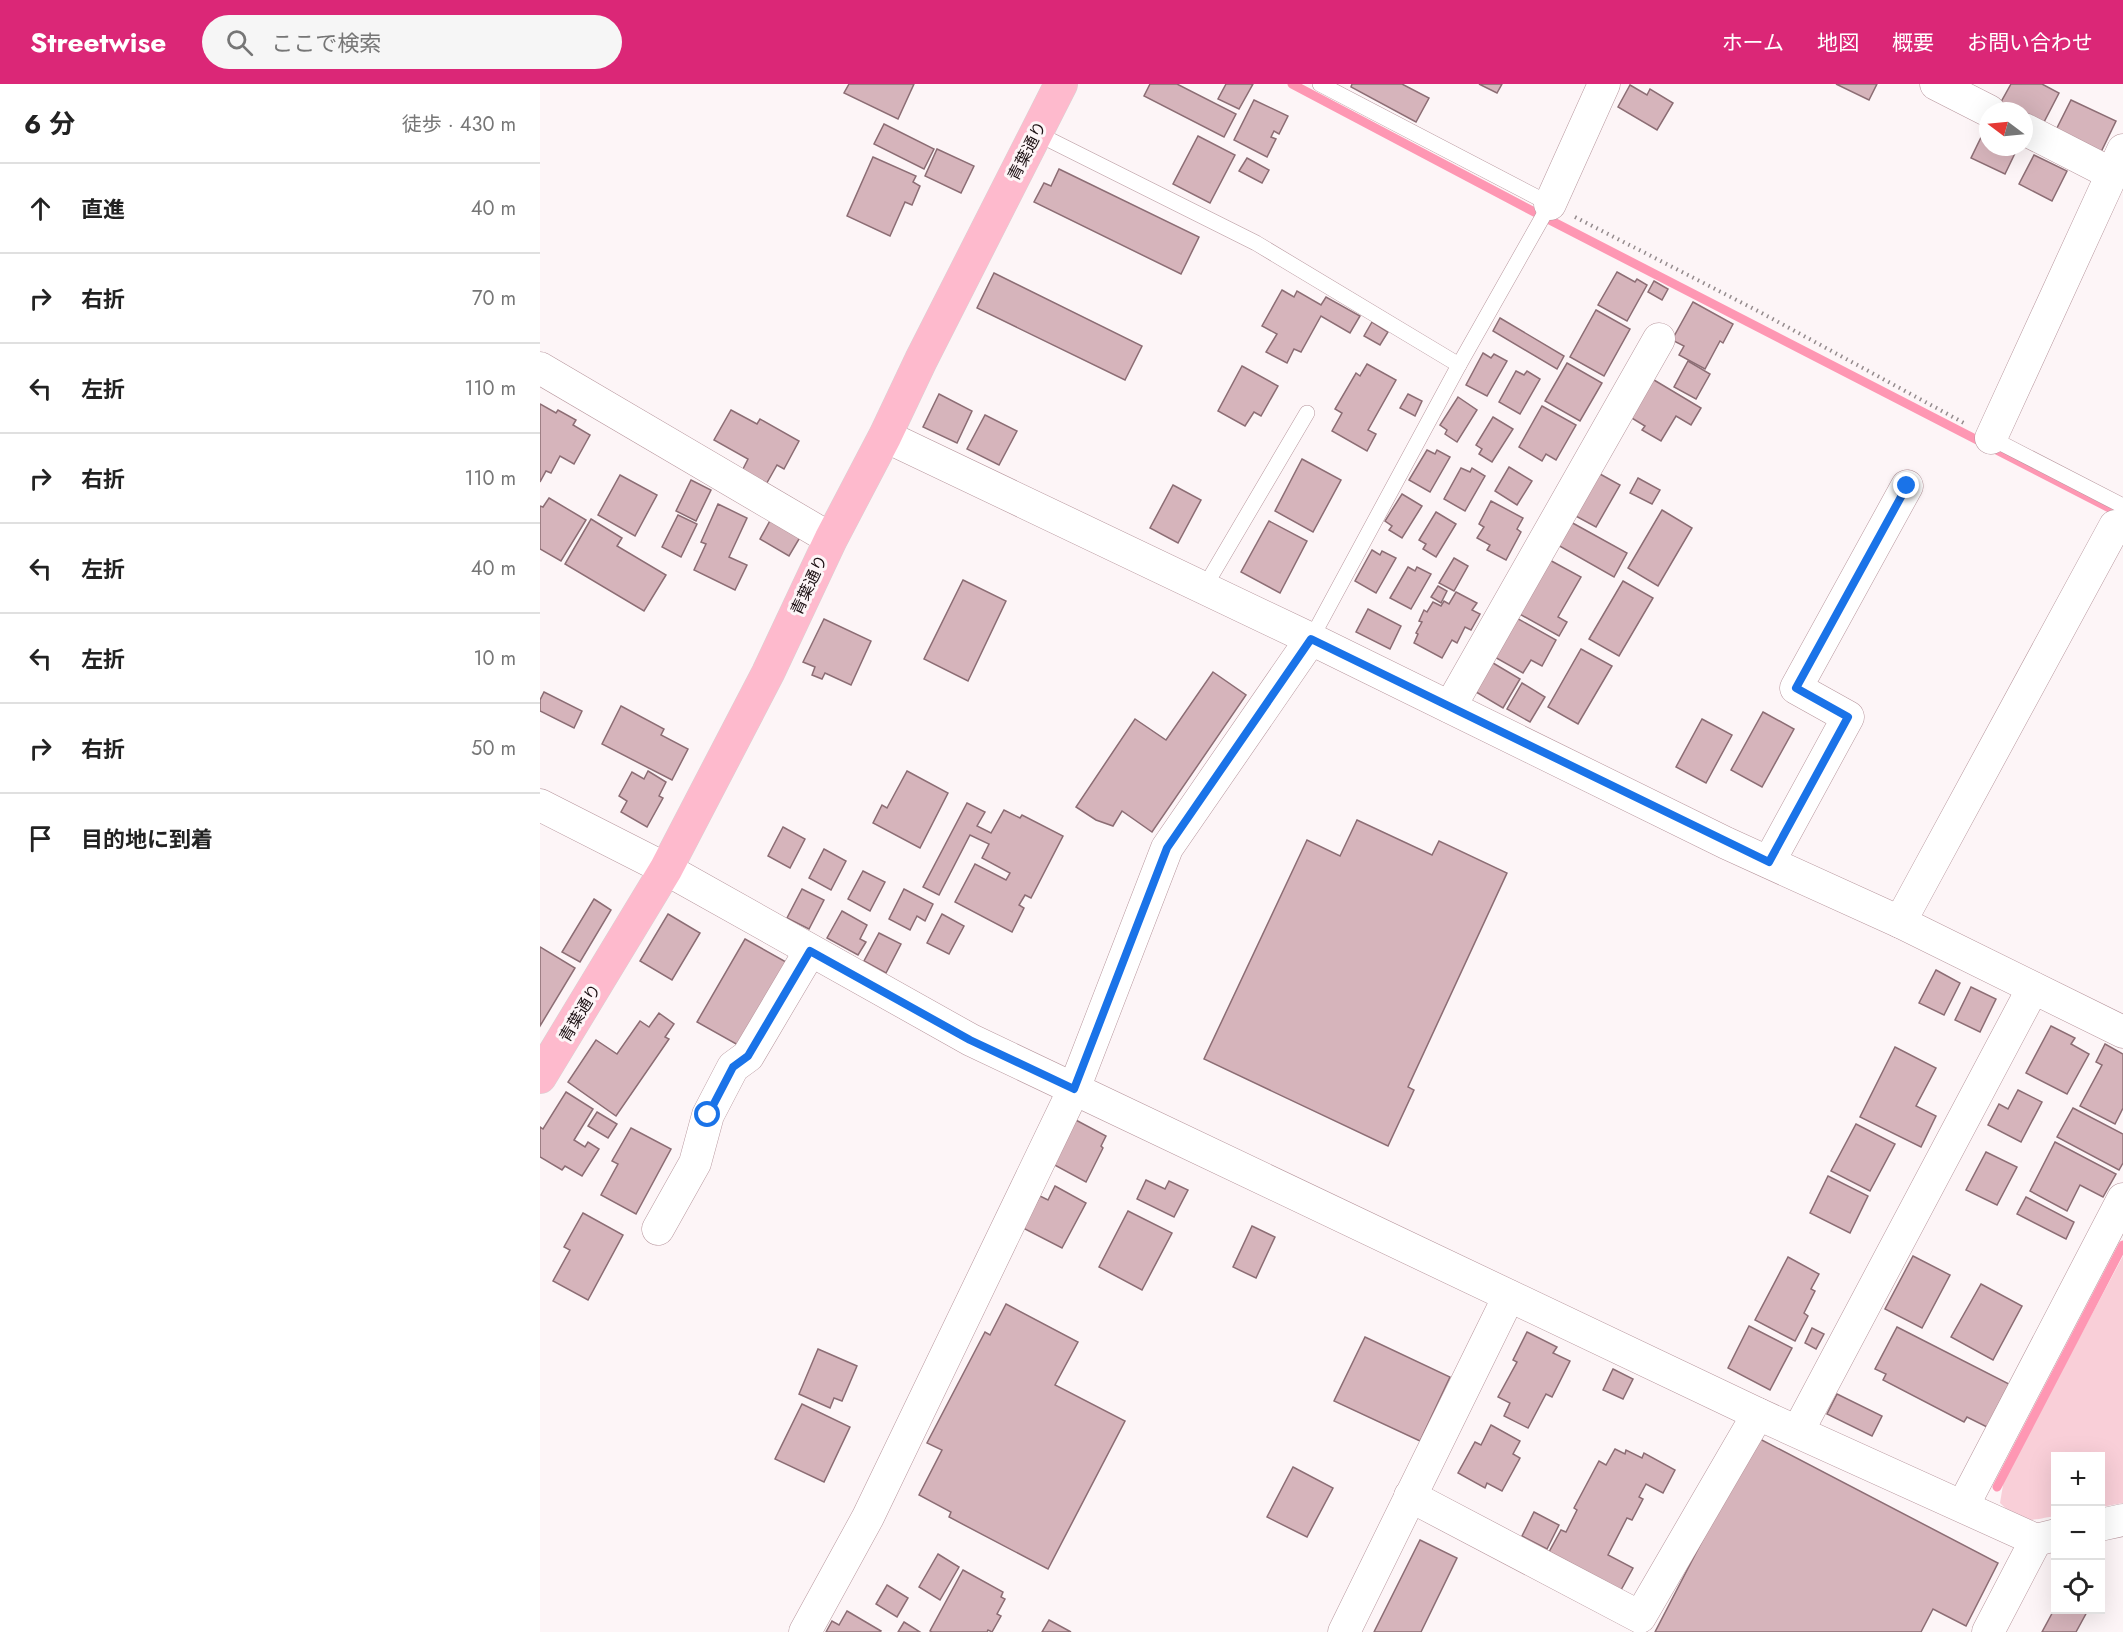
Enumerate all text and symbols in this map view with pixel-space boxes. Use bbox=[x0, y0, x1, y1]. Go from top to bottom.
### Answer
search box bbox=[202, 15, 622, 69]
text: Streetwise bbox=[30, 22, 166, 63]
icon: search bbox=[223, 26, 256, 59]
text: ここで検索 bbox=[271, 27, 381, 59]
text: ホーム bbox=[1722, 28, 1784, 58]
text: 地図 bbox=[1817, 28, 1859, 58]
text: 概要 bbox=[1892, 28, 1934, 58]
text: お問い合わせ bbox=[1967, 28, 2093, 58]
north arrow bbox=[1979, 102, 2033, 156]
text: 6 分 bbox=[24, 105, 75, 143]
text: 徒歩 · 430 m bbox=[402, 110, 516, 139]
street label: 青葉通り bbox=[1002, 117, 1052, 185]
icon: ahead bbox=[24, 192, 57, 225]
text: 直進 bbox=[81, 193, 125, 225]
text: 40 m bbox=[471, 194, 516, 223]
icon: right bbox=[24, 282, 57, 315]
text: 右折 bbox=[81, 283, 125, 315]
text: 70 m bbox=[472, 284, 516, 313]
icon: left bbox=[24, 372, 57, 405]
text: 左折 bbox=[81, 373, 125, 405]
text: 110 m bbox=[464, 374, 516, 403]
icon: right bbox=[24, 462, 57, 495]
text: 右折 bbox=[81, 463, 125, 495]
text: 110 m bbox=[464, 464, 516, 493]
route end bbox=[1893, 472, 1919, 498]
street label: 青葉通り bbox=[785, 551, 833, 619]
icon: left bbox=[24, 552, 57, 585]
text: 左折 bbox=[81, 553, 125, 585]
text: 40 m bbox=[471, 554, 516, 583]
icon: left bbox=[24, 642, 57, 675]
text: 左折 bbox=[81, 643, 125, 675]
text: 10 m bbox=[473, 644, 516, 673]
icon: right bbox=[24, 732, 57, 765]
text: 右折 bbox=[81, 733, 125, 765]
text: 50 m bbox=[471, 734, 516, 763]
icon: arrive bbox=[24, 822, 57, 855]
text: 目的地に到着 bbox=[81, 823, 213, 855]
street label: 青葉通り bbox=[554, 980, 606, 1046]
route start bbox=[694, 1101, 720, 1127]
map controls bbox=[2051, 1452, 2105, 1614]
button: + bbox=[2051, 1452, 2105, 1506]
button: − bbox=[2051, 1506, 2105, 1560]
button: locate bbox=[2051, 1560, 2105, 1614]

